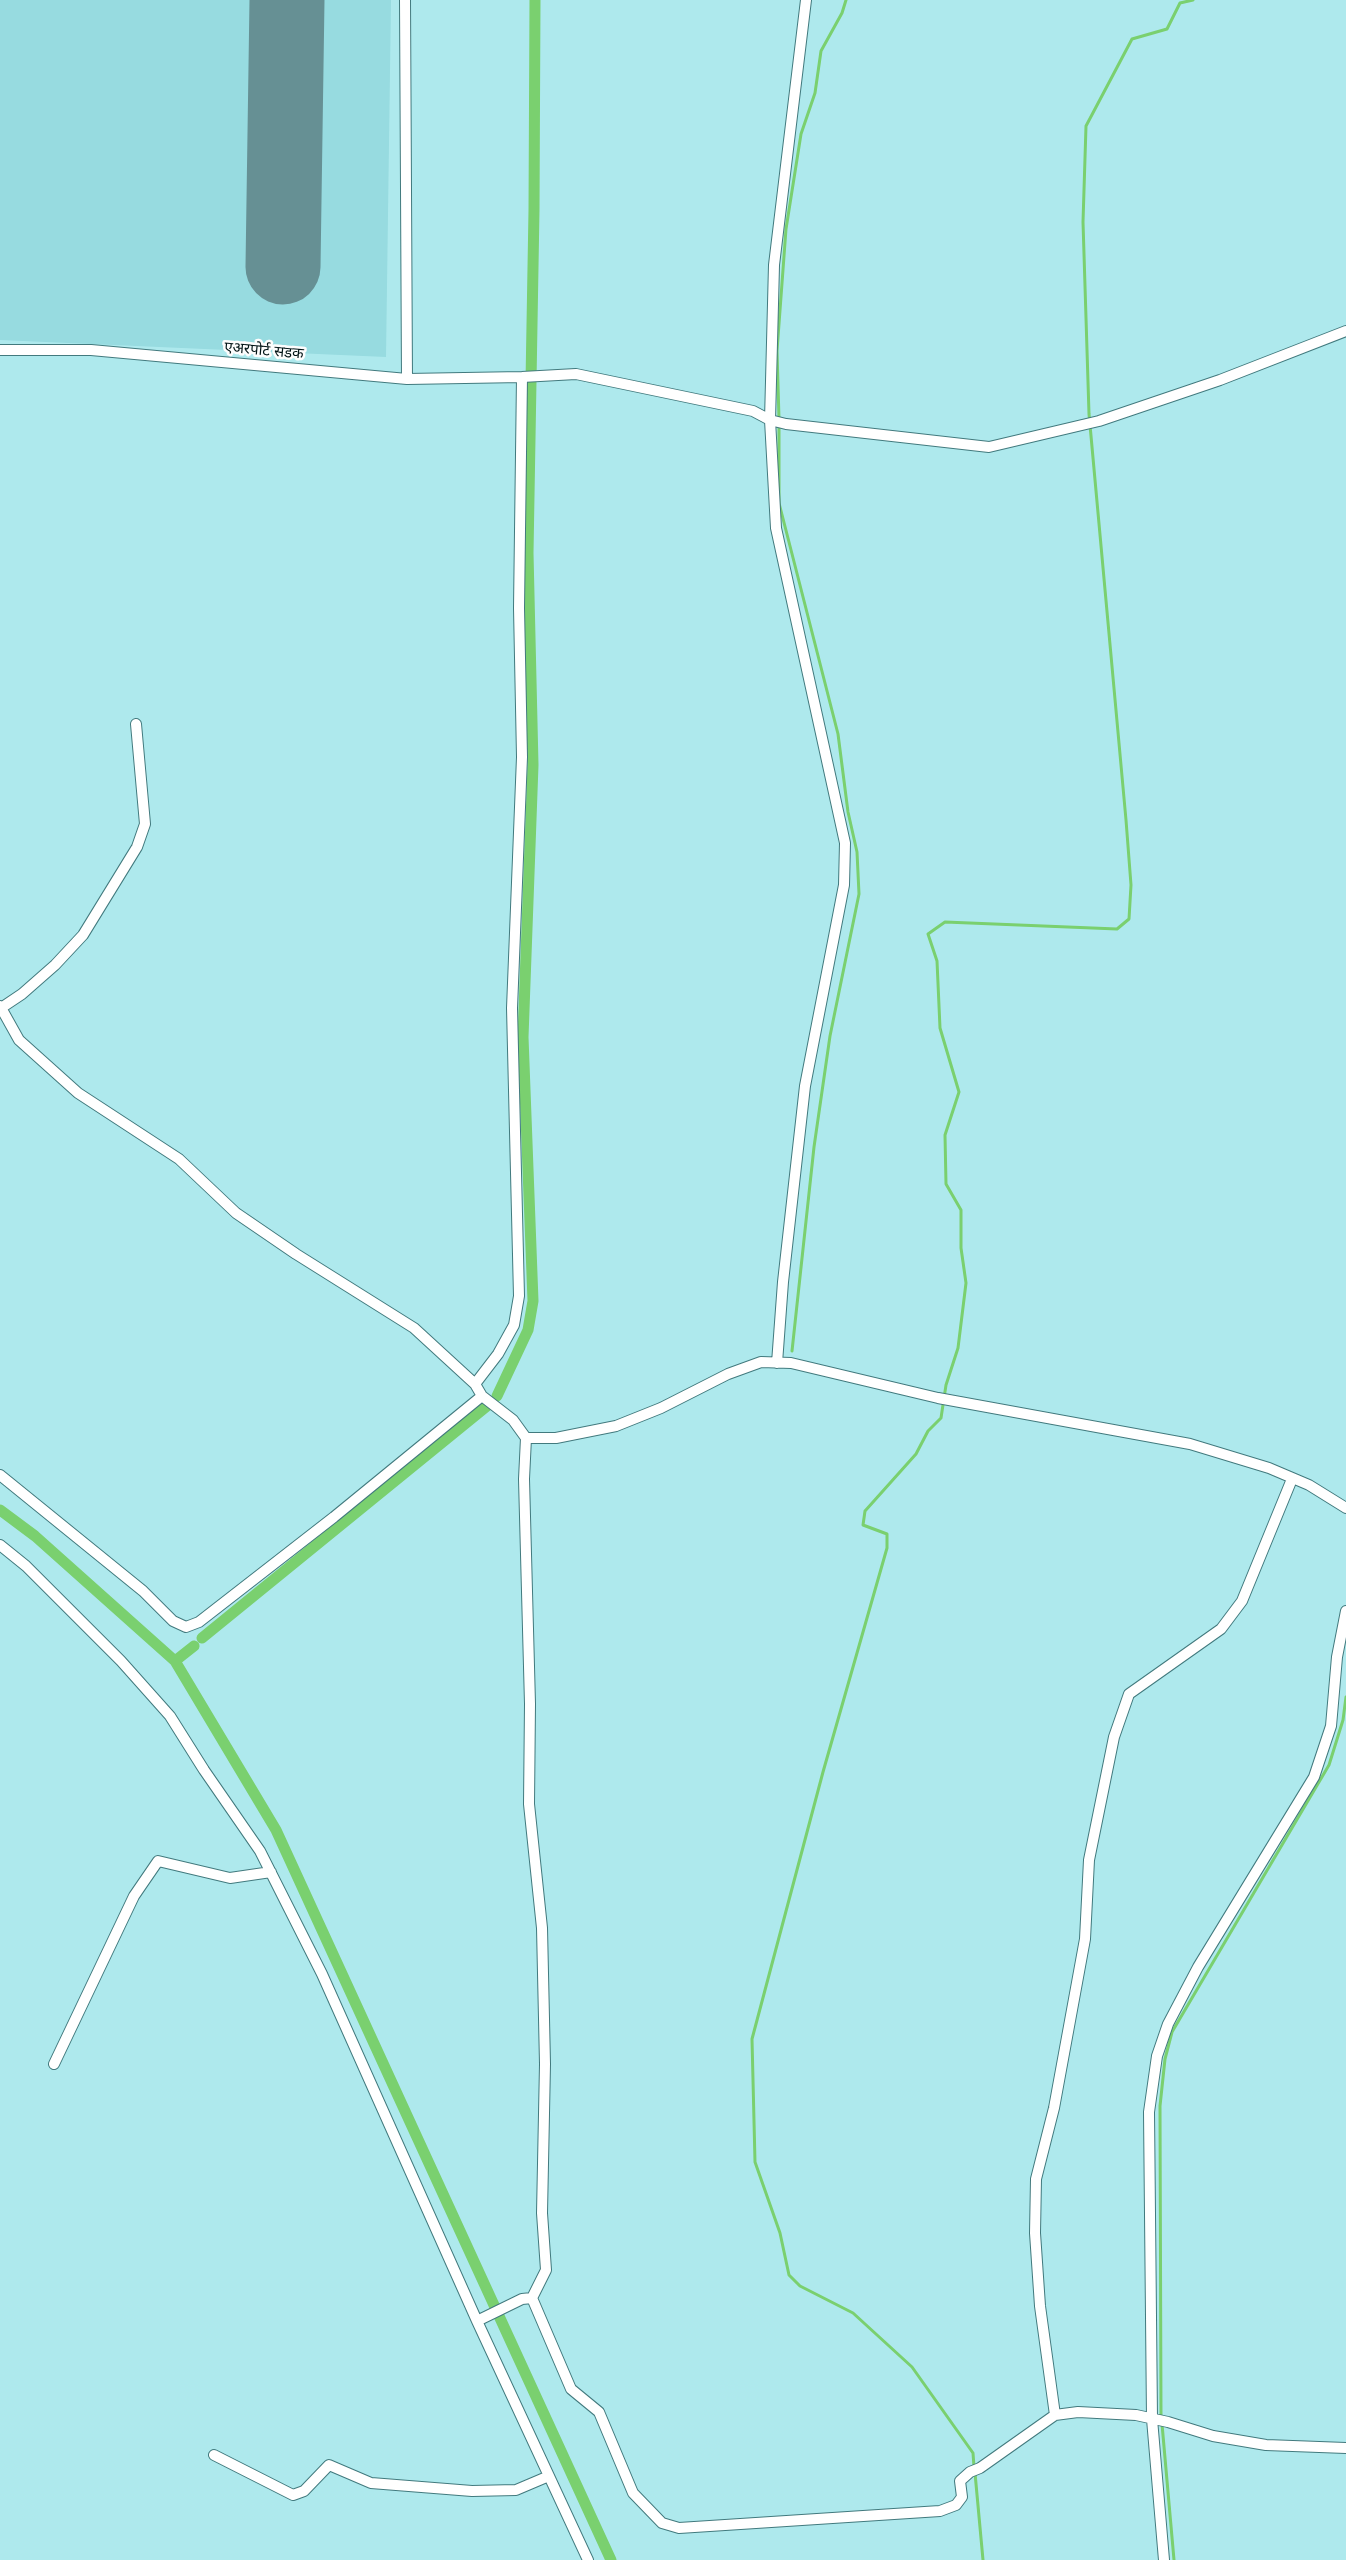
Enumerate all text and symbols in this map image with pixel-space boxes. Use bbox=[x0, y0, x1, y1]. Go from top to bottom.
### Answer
street label: एअरपोर्ट सडक bbox=[224, 339, 304, 363]

